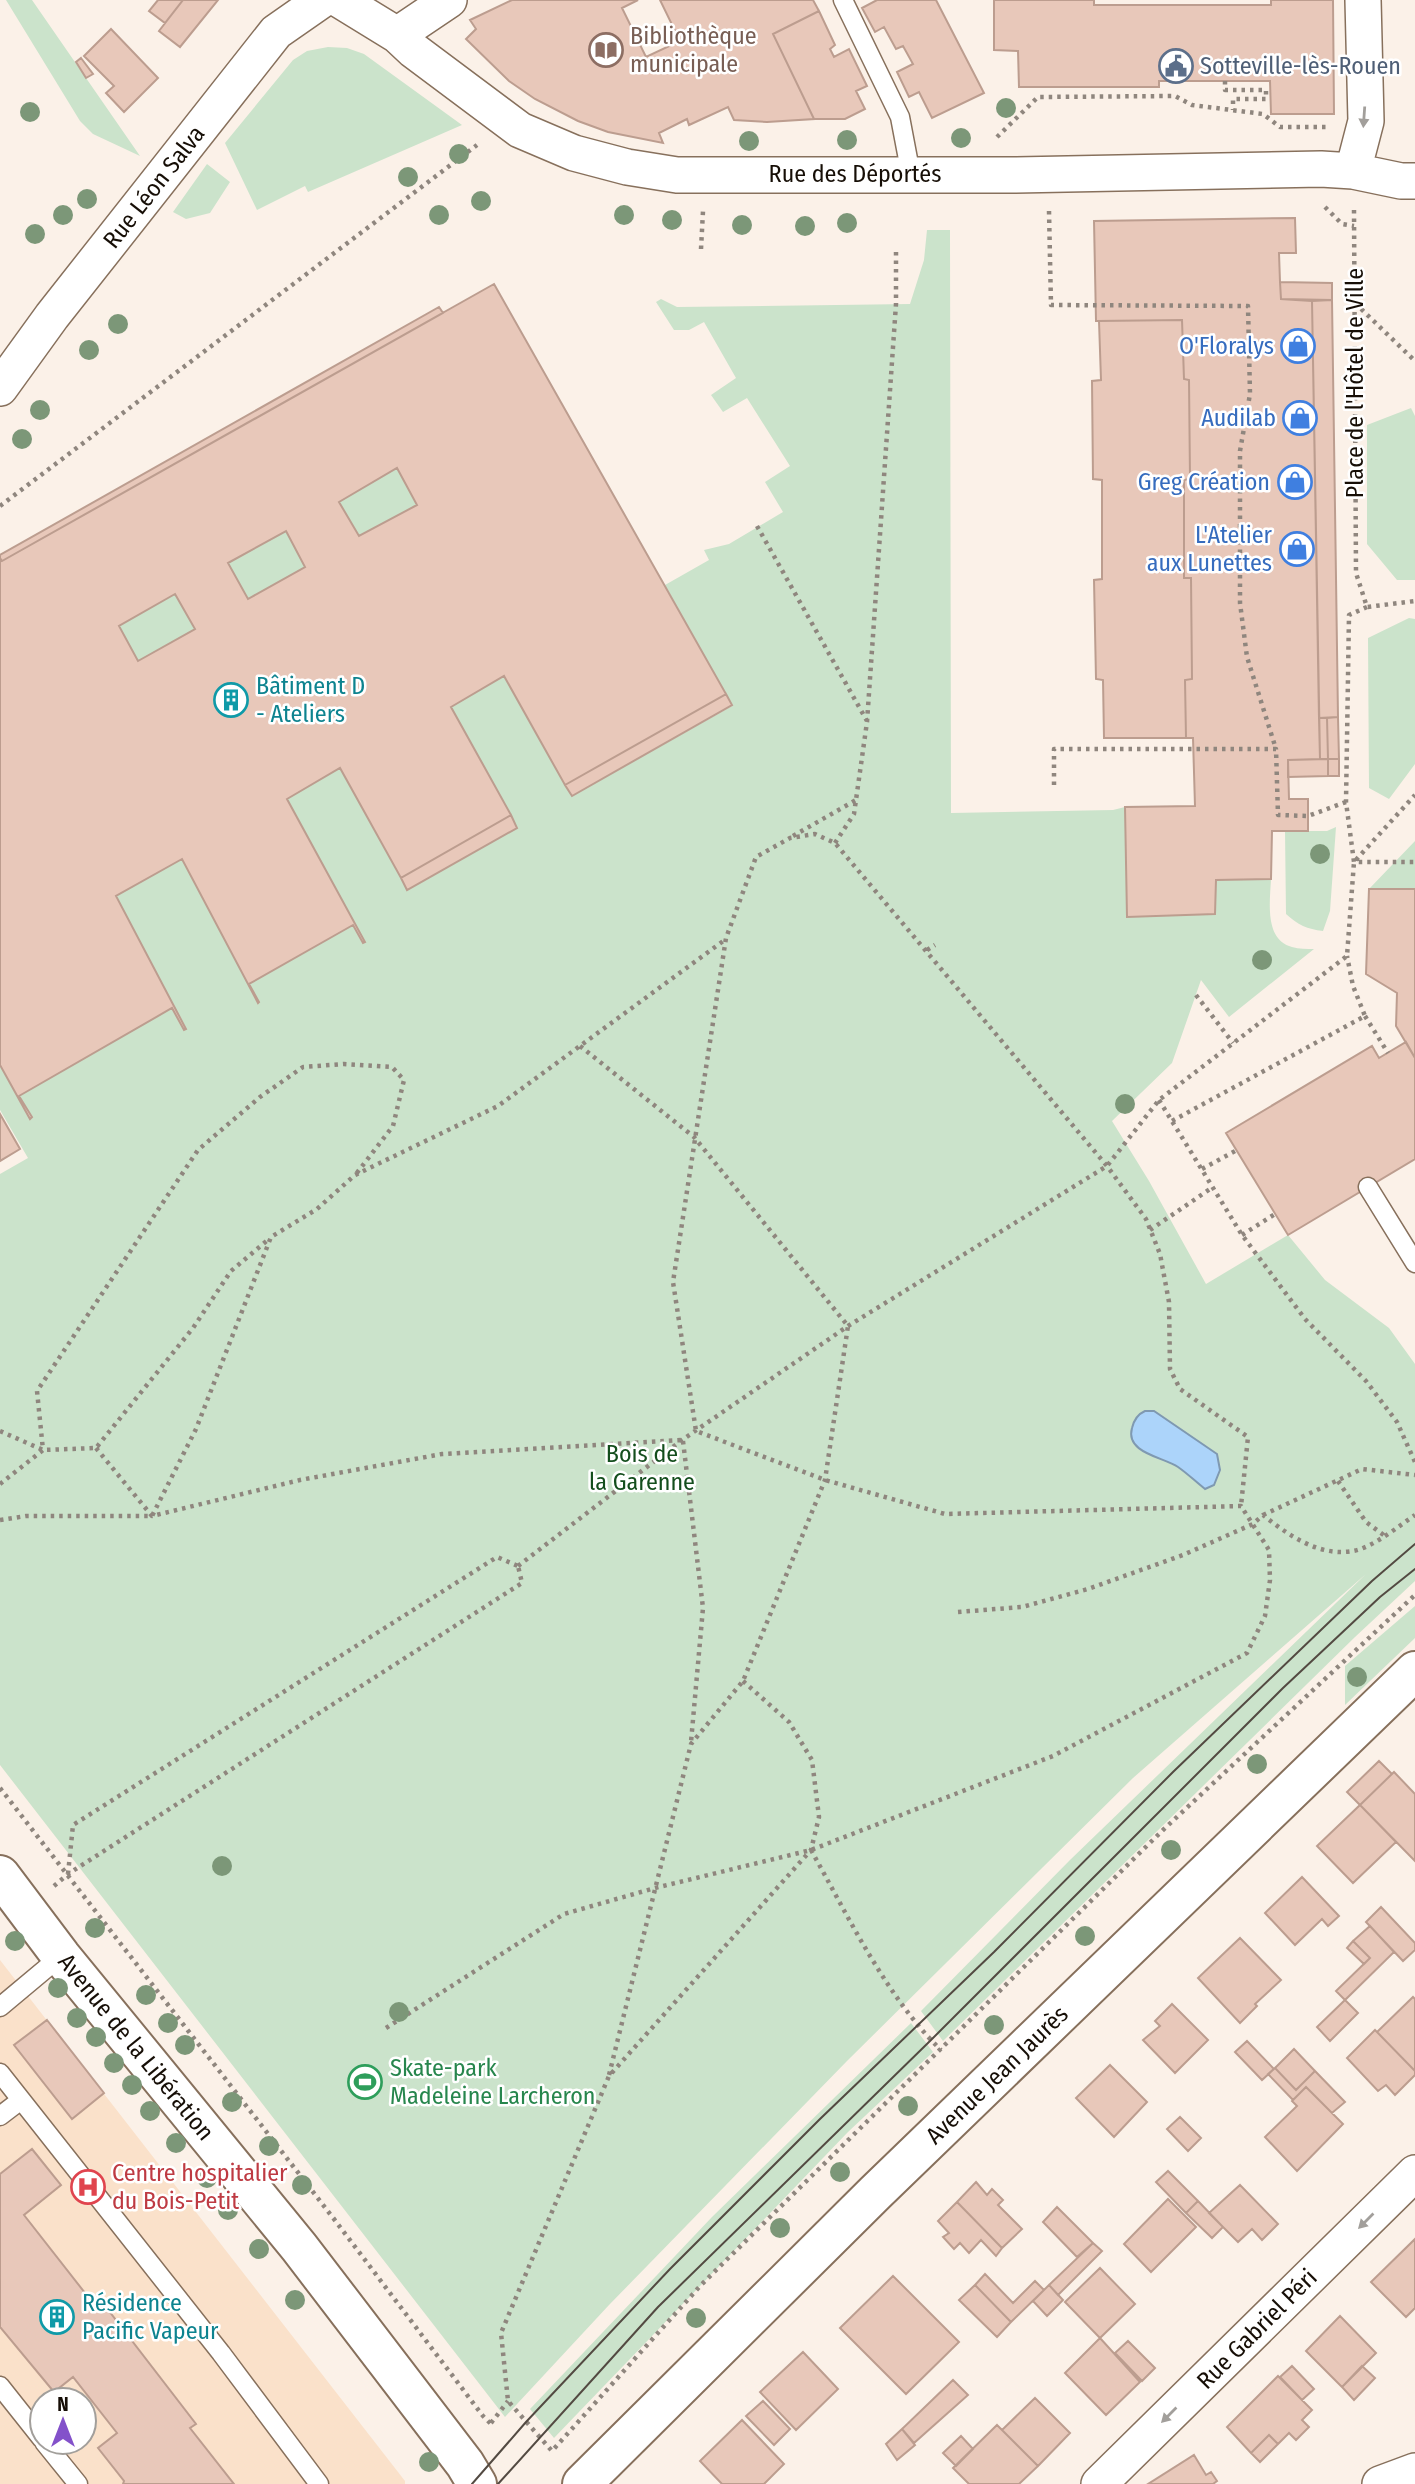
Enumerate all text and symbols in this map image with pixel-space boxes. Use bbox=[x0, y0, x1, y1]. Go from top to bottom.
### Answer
place label: Bibliothèque municipale bbox=[630, 22, 757, 78]
library icon: Bibliothèque municipale bbox=[587, 31, 625, 69]
public building icon: Sotteville-lès-Rouen bbox=[1157, 47, 1195, 85]
place label: Sotteville-lès-Rouen bbox=[1200, 52, 1401, 80]
one-way arrow bbox=[1359, 106, 1370, 128]
street label: Rue Léon Salva bbox=[98, 120, 210, 254]
street label: Rue des Déportés bbox=[769, 160, 941, 188]
street label: Place de l'Hôtel de Ville bbox=[1341, 268, 1369, 498]
shop icon: O'Floralys bbox=[1279, 327, 1317, 365]
place label: O'Floralys bbox=[1179, 332, 1274, 360]
shop icon: Audilab bbox=[1281, 399, 1319, 437]
place label: Audilab bbox=[1201, 404, 1276, 432]
shop icon: Greg Création bbox=[1276, 463, 1314, 501]
place label: Greg Création bbox=[1138, 468, 1270, 496]
place label: L'Atelier aux Lunettes bbox=[1147, 521, 1273, 577]
shop icon: L'Atelier aux Lunettes bbox=[1278, 530, 1316, 568]
place label: Bâtiment D - Ateliers bbox=[256, 672, 365, 728]
building icon: Bâtiment D - Ateliers bbox=[212, 681, 250, 719]
park label: Bois de la Garenne bbox=[589, 1440, 695, 1496]
street label: Avenue de la Libération bbox=[52, 1948, 220, 2146]
street label: Avenue Jean Jaurès bbox=[920, 2000, 1074, 2150]
place label: Skate-park Madeleine Larcheron bbox=[390, 2054, 596, 2110]
sports icon: Skate-park Madeleine Larcheron bbox=[346, 2063, 384, 2101]
place label: Centre hospitalier du Bois-Petit bbox=[112, 2159, 288, 2215]
hospital icon: Centre hospitalier du Bois-Petit bbox=[69, 2168, 107, 2206]
one-way arrow bbox=[1358, 2213, 1375, 2230]
street label: Rue Gabriel Péri bbox=[1191, 2263, 1323, 2395]
place label: Résidence Pacific Vapeur bbox=[82, 2289, 219, 2345]
building icon: Résidence Pacific Vapeur bbox=[38, 2298, 76, 2336]
north arrow bbox=[28, 2386, 98, 2456]
text: N bbox=[57, 2393, 69, 2416]
one-way arrow bbox=[1161, 2407, 1178, 2423]

